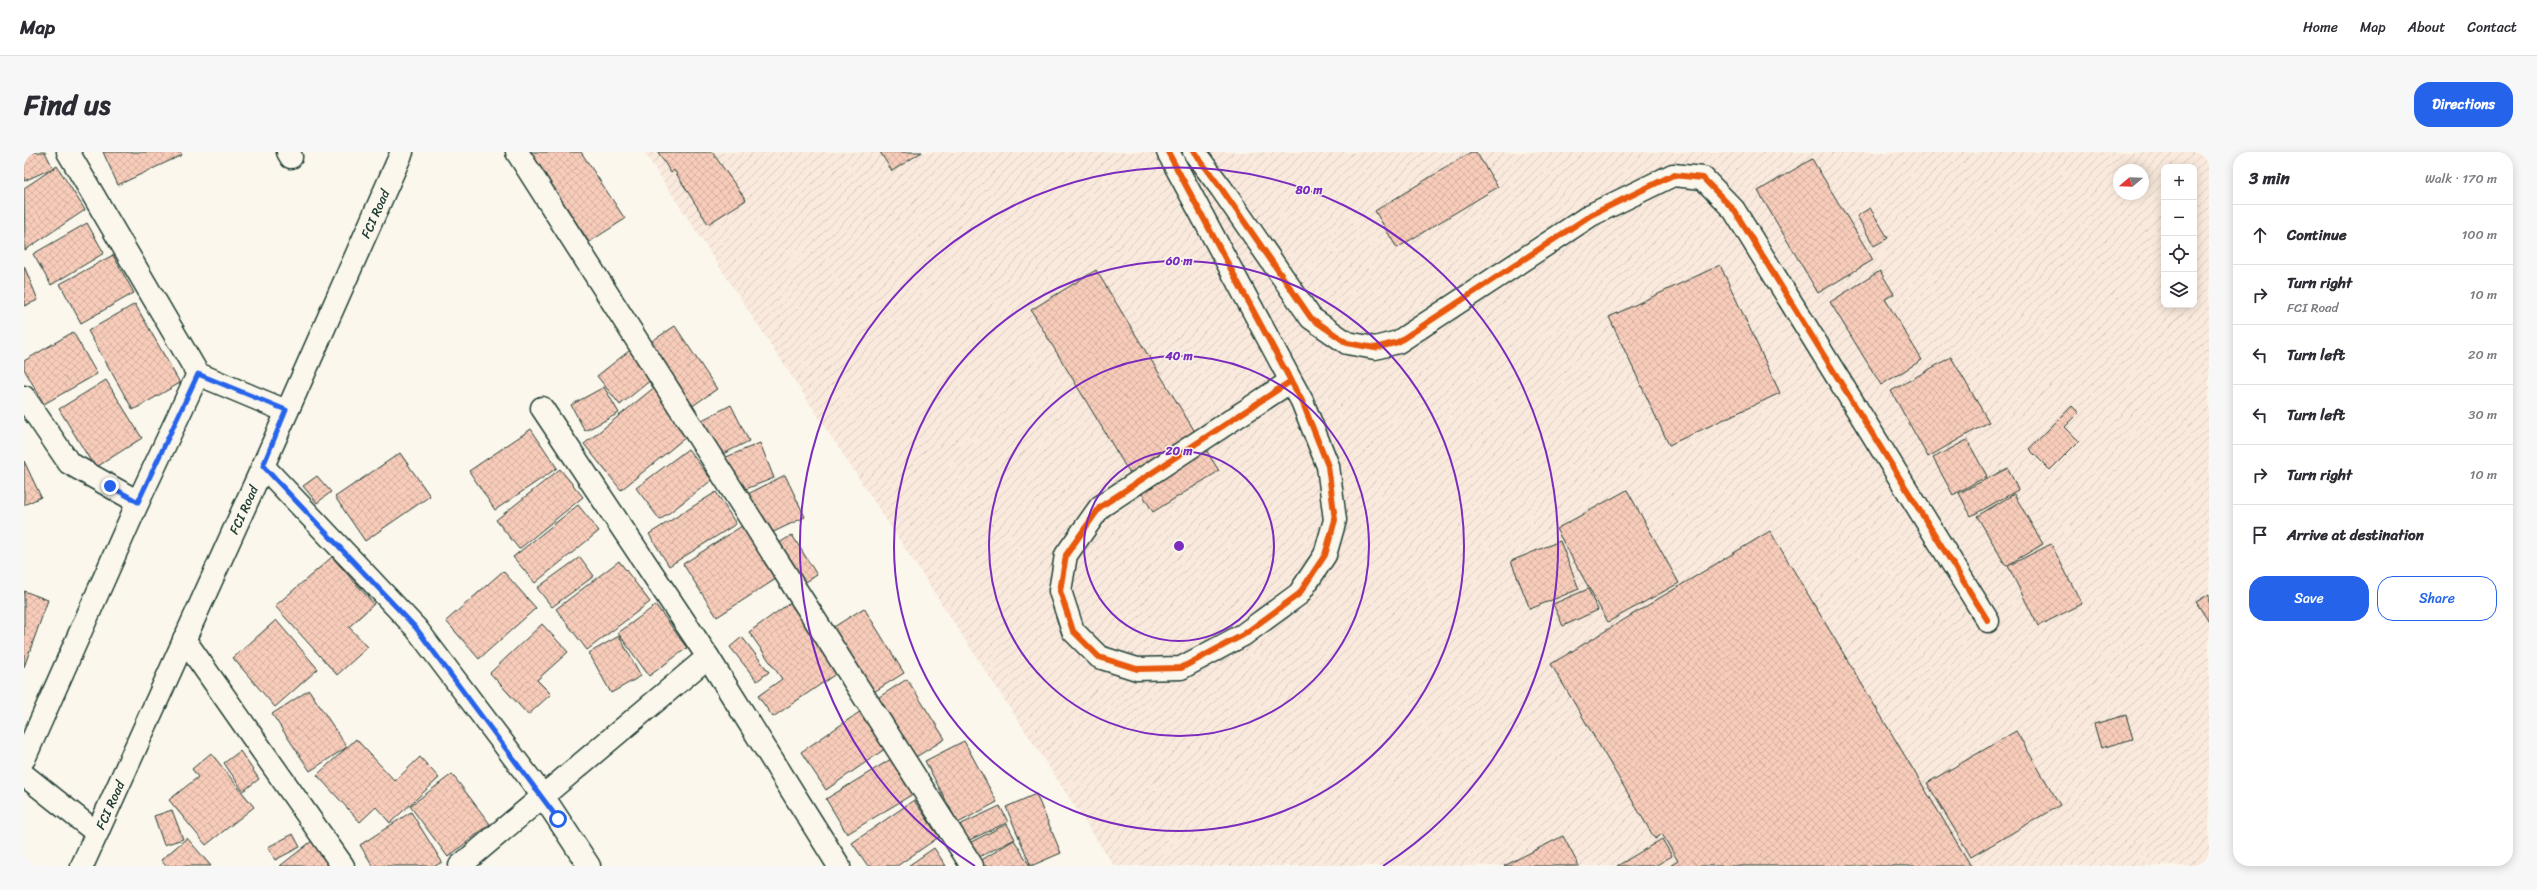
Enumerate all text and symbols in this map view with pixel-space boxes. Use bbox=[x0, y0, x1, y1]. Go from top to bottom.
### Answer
text: Map bbox=[20, 11, 55, 44]
text: Home bbox=[2303, 15, 2338, 40]
text: Map bbox=[2360, 15, 2386, 40]
text: About bbox=[2408, 15, 2445, 40]
text: Contact bbox=[2467, 15, 2517, 40]
text: Find us bbox=[24, 80, 111, 129]
button: Directions bbox=[2414, 82, 2513, 127]
text: 3 min bbox=[2249, 163, 2290, 193]
north arrow bbox=[2113, 164, 2149, 200]
map controls bbox=[2161, 164, 2197, 308]
button: + bbox=[2161, 164, 2197, 200]
text: Walk · 170 m bbox=[2425, 167, 2497, 190]
text: 80 m bbox=[1294, 179, 1323, 201]
street label: FCI Road bbox=[354, 184, 396, 242]
button: − bbox=[2161, 200, 2197, 236]
text: Continue bbox=[2287, 222, 2347, 248]
text: 100 m bbox=[2462, 223, 2497, 246]
icon: ahead bbox=[2249, 224, 2271, 246]
button: locate bbox=[2161, 236, 2197, 272]
text: 60 m bbox=[1165, 250, 1193, 272]
text: Turn right bbox=[2287, 270, 2352, 296]
button: layers bbox=[2161, 272, 2197, 308]
text: 10 m bbox=[2470, 283, 2497, 306]
icon: right bbox=[2249, 284, 2271, 306]
text: FCI Road bbox=[2287, 296, 2338, 319]
text: Turn left bbox=[2287, 342, 2345, 368]
text: 20 m bbox=[2468, 343, 2497, 366]
icon: left bbox=[2249, 344, 2271, 366]
text: 40 m bbox=[1164, 345, 1193, 367]
text: Turn left bbox=[2287, 402, 2345, 428]
text: 30 m bbox=[2468, 403, 2497, 426]
icon: left bbox=[2249, 404, 2271, 426]
text: 20 m bbox=[1165, 440, 1193, 462]
text: Turn right bbox=[2287, 462, 2352, 488]
text: 10 m bbox=[2470, 463, 2497, 486]
icon: right bbox=[2249, 464, 2271, 486]
route end bbox=[101, 477, 119, 495]
street label: FCI Road bbox=[222, 481, 265, 538]
text: Arrive at destination bbox=[2287, 522, 2424, 548]
icon: arrive bbox=[2249, 524, 2271, 546]
centre of rings bbox=[1172, 539, 1186, 553]
button: Save bbox=[2249, 576, 2369, 621]
button: Share bbox=[2377, 576, 2497, 621]
street label: FCI Road bbox=[89, 776, 131, 833]
route start bbox=[549, 810, 567, 828]

